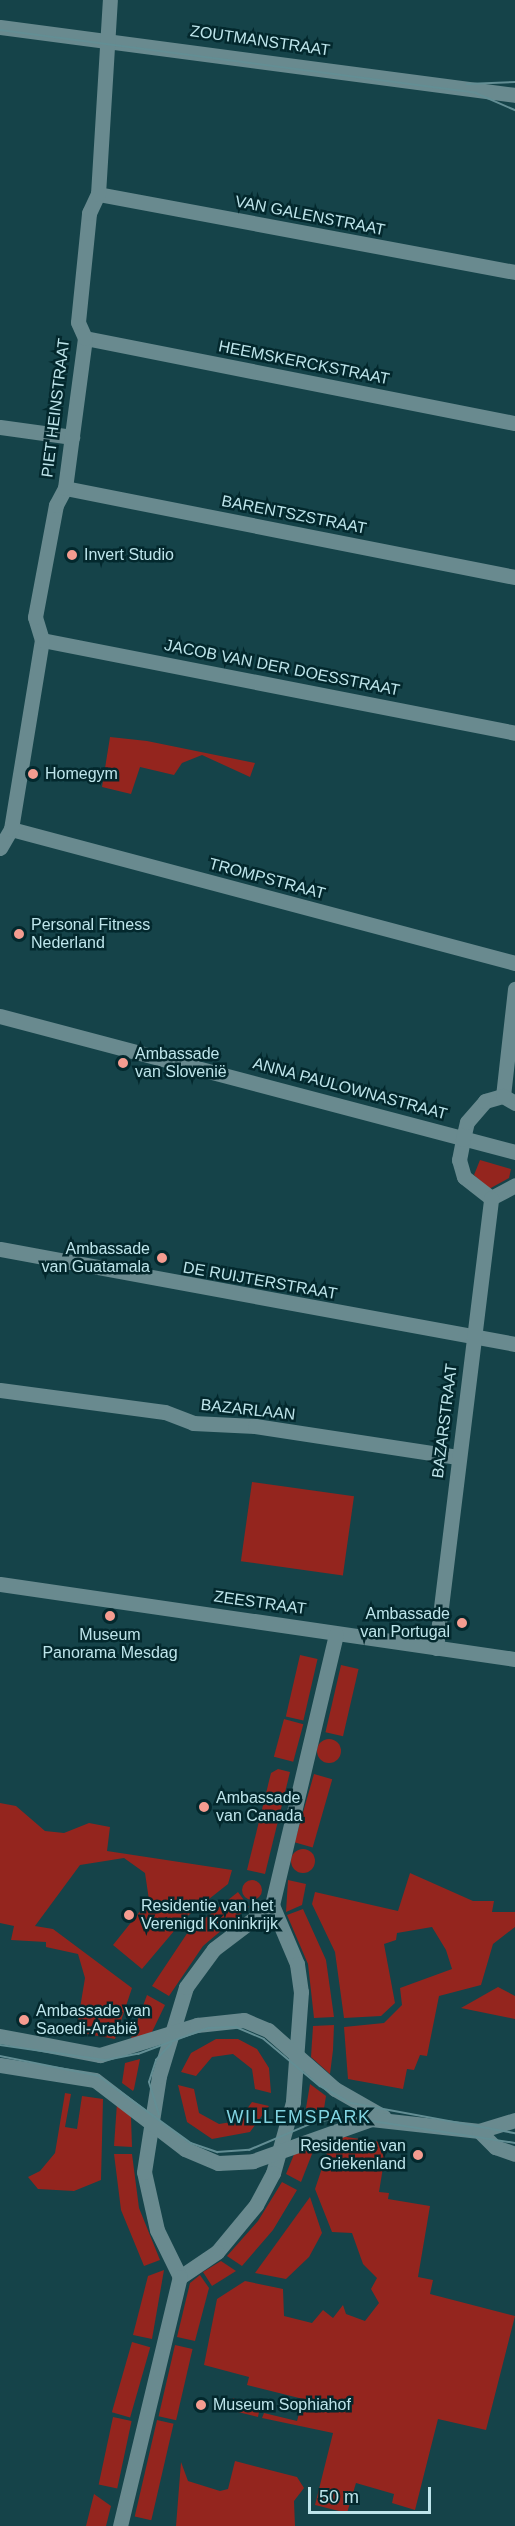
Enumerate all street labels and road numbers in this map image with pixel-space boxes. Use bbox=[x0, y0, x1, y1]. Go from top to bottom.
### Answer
street label: ZOUTMANSTRAAT bbox=[189, 22, 331, 60]
street label: VAN GALENSTRAAT bbox=[233, 192, 387, 240]
street label: PIET HEINSTRAAT bbox=[38, 337, 74, 479]
street label: HEEMSKERCKSTRAAT bbox=[217, 337, 391, 389]
street label: BARENTSZSTRAAT bbox=[220, 492, 368, 538]
street label: JACOB VAN DER DOESSTRAAT bbox=[163, 636, 401, 700]
street label: TROMPSTRAAT bbox=[207, 854, 327, 904]
street label: ANNA PAULOWNASTRAAT bbox=[250, 1054, 450, 1124]
street label: DE RUIJTERSTRAAT bbox=[181, 1258, 339, 1304]
street label: BAZARSTRAAT bbox=[428, 1363, 462, 1479]
street label: BAZARLAAN bbox=[200, 1395, 296, 1425]
street label: ZEESTRAAT bbox=[213, 1587, 307, 1619]

